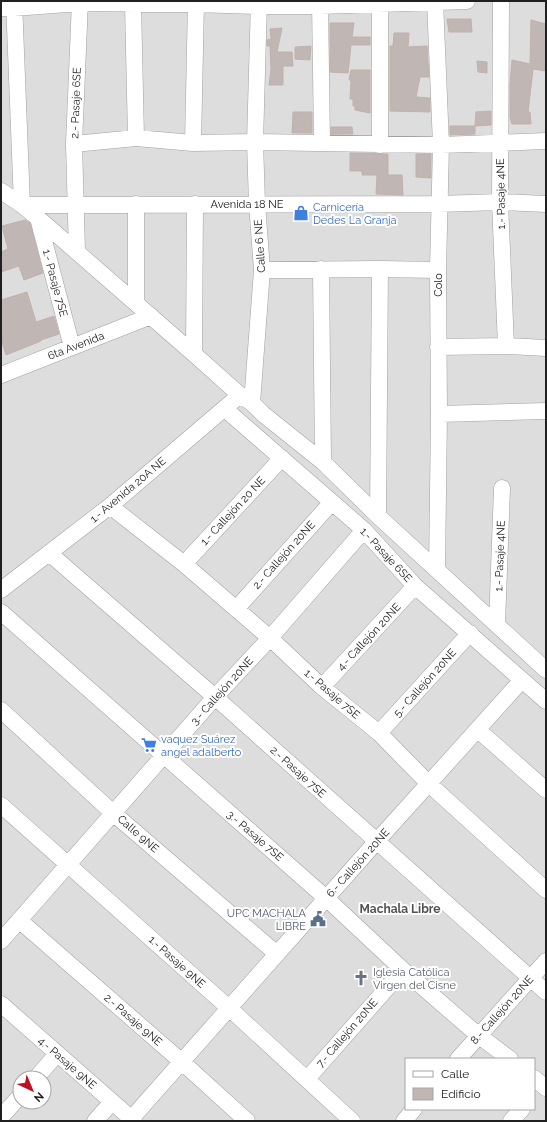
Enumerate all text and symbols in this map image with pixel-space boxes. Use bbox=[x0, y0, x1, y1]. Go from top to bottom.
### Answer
street label: 2.- Pasaje 6SE bbox=[68, 67, 84, 139]
street label: 1.- Pasaje 4NE bbox=[494, 158, 508, 230]
street label: Avenida 18 NE bbox=[211, 198, 284, 211]
place label: Carnicería Dedes La Granja bbox=[313, 201, 397, 227]
shop icon: Carnicería Dedes La Granja bbox=[292, 204, 310, 222]
street label: Calle 6 NE bbox=[252, 219, 268, 273]
street label: 1.- Pasaje 7SE bbox=[40, 248, 70, 318]
street label: Colo bbox=[432, 273, 445, 297]
street label: 6ta Avenida bbox=[46, 329, 106, 363]
street label: 1.- Avenida 20A NE bbox=[87, 454, 169, 525]
street label: 1.- Callejón 20 NE bbox=[198, 474, 268, 548]
street label: 2.- Callejón 20NE bbox=[250, 518, 318, 592]
street label: 1.- Pasaje 4NE bbox=[492, 520, 508, 592]
street label: 1.- Pasaje 6SE bbox=[357, 525, 415, 585]
street label: 4.- Callejón 20NE bbox=[334, 600, 404, 673]
street label: 5.- Callejón 20NE bbox=[391, 646, 459, 720]
street label: 3.- Callejón 20NE bbox=[188, 654, 256, 728]
street label: 1.- Pasaje 7SE bbox=[302, 666, 363, 722]
place label: vaquez Suárez angel adalberto bbox=[161, 733, 242, 759]
supermarket icon: vaquez Suárez angel adalberto bbox=[140, 736, 158, 754]
street label: 2.- Pasaje 7SE bbox=[268, 744, 329, 801]
street label: 3.- Pasaje 7SE bbox=[224, 808, 286, 864]
street label: Calle 9NE bbox=[115, 813, 162, 856]
street label: 6.- Callejón 20NE bbox=[324, 826, 392, 900]
district label: Machala Libre bbox=[359, 902, 441, 916]
place label: UPC MACHALA LIBRE bbox=[227, 907, 307, 933]
public building icon: UPC MACHALA LIBRE bbox=[309, 910, 327, 928]
street label: 1.- Pasaje 9NE bbox=[146, 933, 208, 991]
place label: Iglesia Católica Virgen del Cisne bbox=[373, 966, 456, 992]
church icon: Iglesia Católica Virgen del Cisne bbox=[352, 969, 370, 987]
street label: 8.- Callejón 20NE bbox=[468, 973, 536, 1047]
street label: 2.- Pasaje 9NE bbox=[101, 991, 165, 1049]
street label: 7.- Callejón 20NE bbox=[314, 996, 380, 1070]
street label: 4.- Pasaje 9NE bbox=[35, 1034, 99, 1092]
legend bbox=[405, 1058, 535, 1110]
text: Calle bbox=[441, 1067, 469, 1081]
north arrow bbox=[12, 1070, 52, 1110]
text: Edificio bbox=[441, 1087, 481, 1101]
text: N bbox=[31, 1089, 46, 1104]

